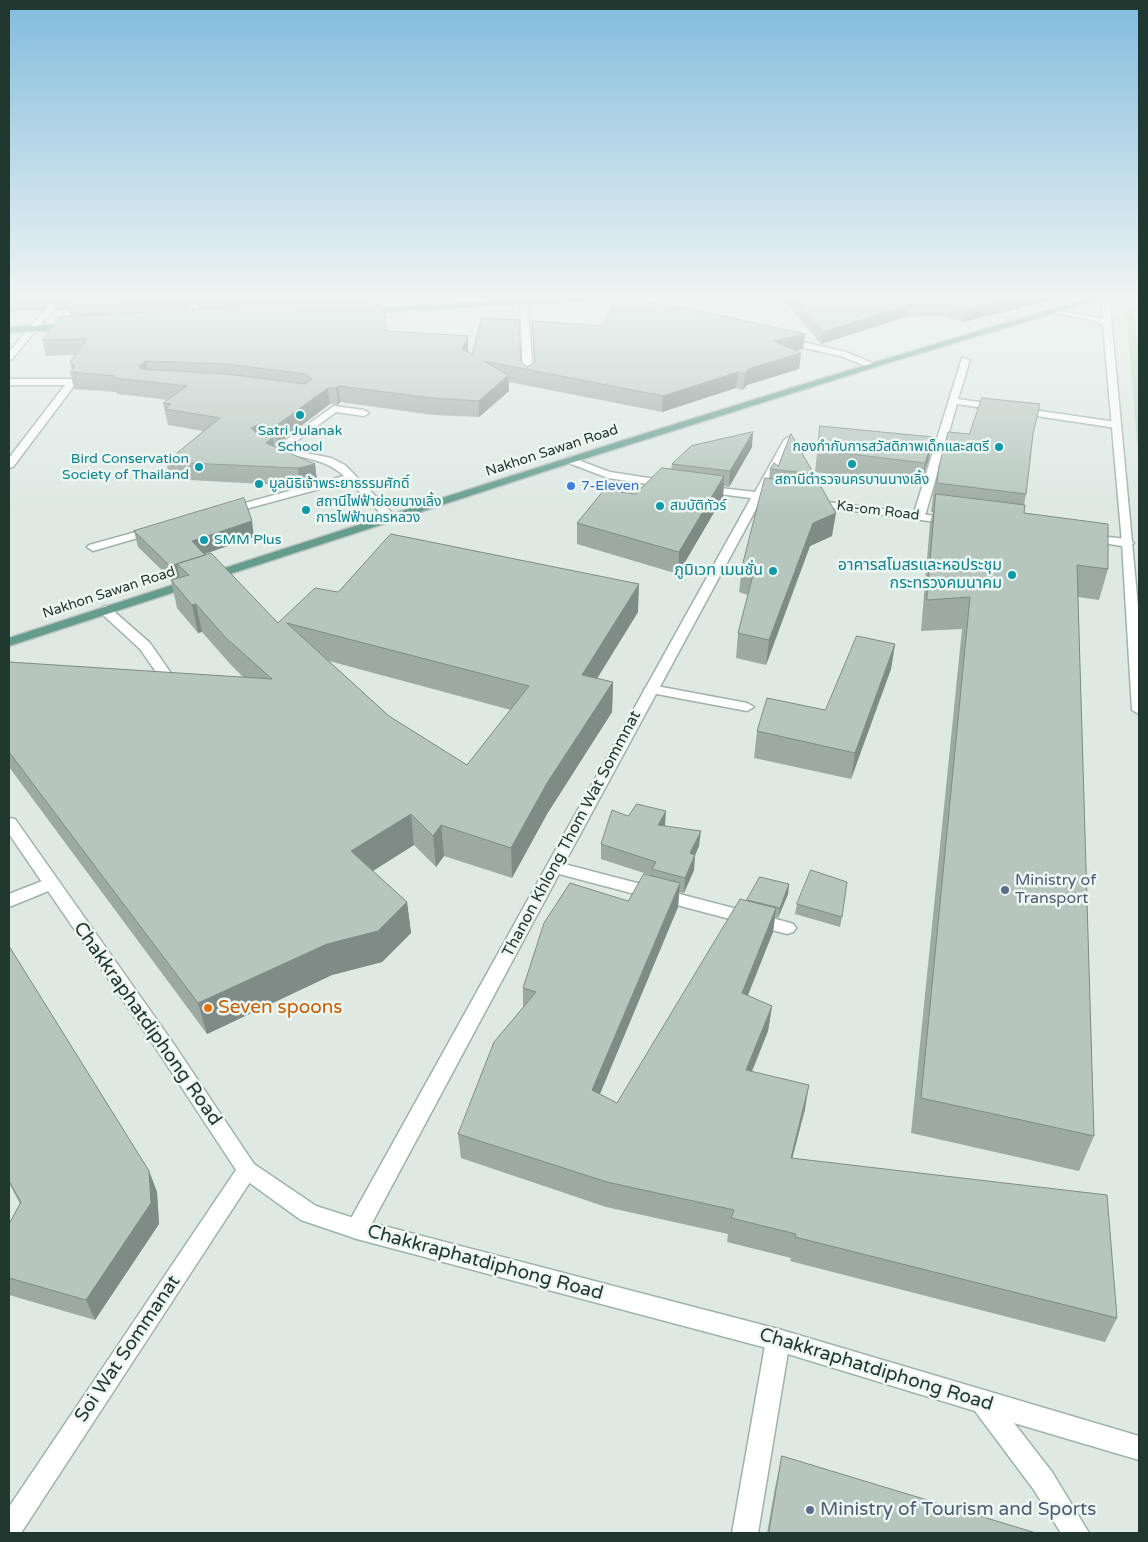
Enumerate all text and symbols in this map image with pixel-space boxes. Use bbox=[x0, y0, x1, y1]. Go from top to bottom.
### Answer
marker: Satri Julanak School bbox=[294, 409, 306, 421]
street label: Nakhon Sawan Road bbox=[484, 422, 620, 480]
place label: Satri Julanak School bbox=[258, 423, 342, 456]
place label: กองกำกับการสวัสดิภาพเด็กและสตรี bbox=[793, 439, 989, 455]
marker: กองกำกับการสวัสดิภาพเด็กและสตรี bbox=[993, 441, 1005, 453]
place label: Bird Conservation Society of Thailand bbox=[62, 451, 189, 484]
marker: สถานีตำรวจนครบานนางเลิ้ง bbox=[846, 458, 858, 470]
marker: Bird Conservation Society of Thailand bbox=[193, 461, 205, 473]
place label: สถานีตำรวจนครบานนางเลิ้ง bbox=[775, 472, 929, 488]
place label: มูลนิธิเจ้าพระยาธรรมศักดิ์ bbox=[269, 476, 410, 492]
marker: มูลนิธิเจ้าพระยาธรรมศักดิ์ bbox=[253, 478, 265, 490]
place label: 7-Eleven bbox=[581, 478, 639, 494]
marker: 7-Eleven bbox=[565, 480, 577, 492]
place label: สถานีไฟฟ้าย่อยนางเลิ้ง การไฟฟ้านครหลวง bbox=[316, 494, 441, 526]
place label: สมบัติทัวร์ bbox=[670, 498, 726, 514]
street label: Ka-om Road bbox=[836, 498, 920, 524]
marker: สมบัติทัวร์ bbox=[654, 500, 666, 512]
marker: สถานีไฟฟ้าย่อยนางเลิ้ง การไฟฟ้านครหลวง bbox=[300, 504, 312, 516]
place label: SMM Plus bbox=[214, 532, 281, 548]
marker: SMM Plus bbox=[198, 534, 210, 546]
place label: อาคารสโมสรและหอประชุม กระทรวงคมนาคม bbox=[838, 556, 1002, 594]
place label: ภูมิเวท เมนชั่น bbox=[674, 561, 763, 581]
street label: Nakhon Sawan Road bbox=[41, 564, 177, 622]
marker: ภูมิเวท เมนชั่น bbox=[767, 565, 779, 577]
marker: อาคารสโมสรและหอประชุม กระทรวงคมนาคม bbox=[1006, 569, 1018, 581]
street label: Thanon Khlong Thom Wat Sommnat bbox=[499, 708, 645, 960]
place label: Ministry of Transport bbox=[1015, 871, 1096, 909]
marker: Ministry of Transport bbox=[999, 884, 1011, 896]
street label: Chakkraphatdiphong Road bbox=[68, 918, 226, 1130]
place label: Seven spoons bbox=[218, 997, 342, 1019]
marker: Seven spoons bbox=[202, 1002, 214, 1014]
street label: Chakkraphatdiphong Road bbox=[365, 1220, 605, 1306]
street label: Soi Wat Sommanat bbox=[70, 1271, 186, 1427]
street label: Chakkraphatdiphong Road bbox=[756, 1324, 996, 1416]
place label: Ministry of Tourism and Sports bbox=[820, 1499, 1096, 1521]
marker: Ministry of Tourism and Sports bbox=[804, 1504, 816, 1516]

